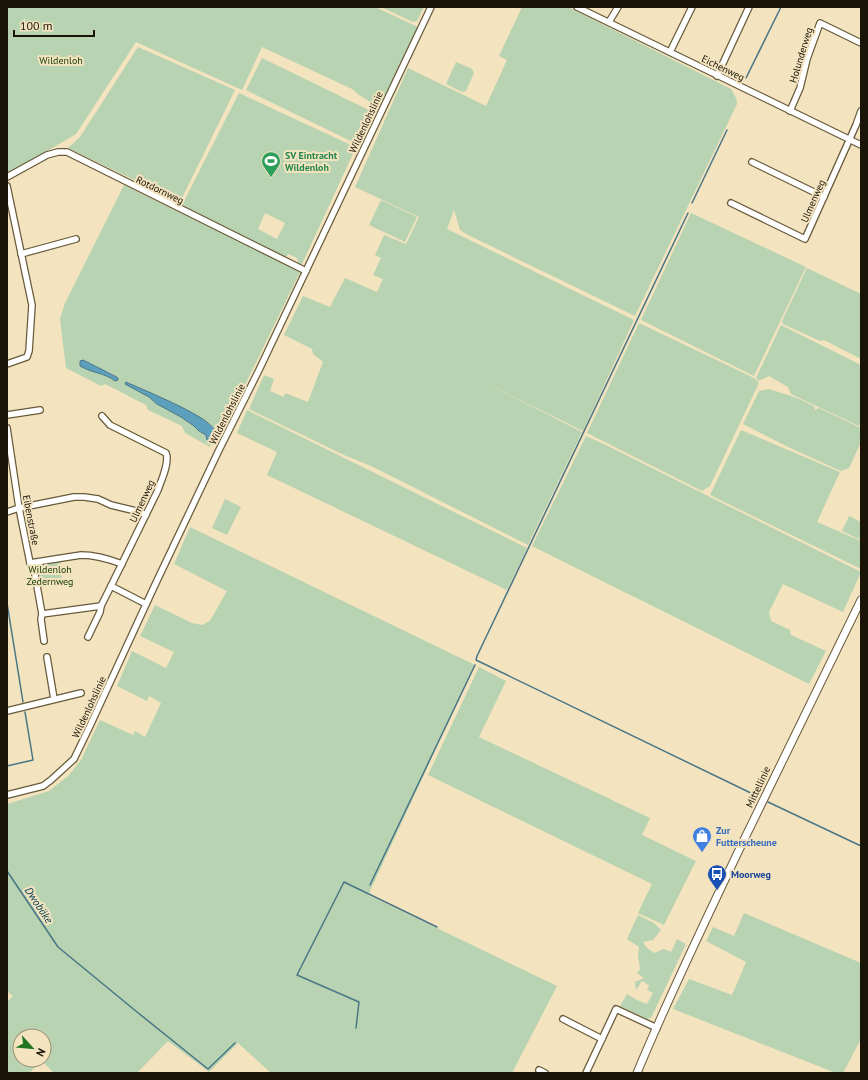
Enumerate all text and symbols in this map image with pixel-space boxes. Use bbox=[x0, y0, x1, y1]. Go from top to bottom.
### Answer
scale bar bbox=[14, 12, 94, 38]
text: 100 m bbox=[20, 18, 53, 33]
street label: Holunderweg bbox=[786, 26, 816, 84]
street label: Eichenweg bbox=[699, 52, 747, 84]
park label: Wildenloh bbox=[39, 54, 83, 67]
street label: Wildenlohslinie bbox=[346, 89, 386, 155]
place label: SV Eintracht Wildenloh bbox=[285, 149, 338, 174]
sports icon: SV Eintracht Wildenloh bbox=[260, 150, 282, 178]
street label: Rotdornweg bbox=[134, 173, 186, 207]
street label: Ulmenweg bbox=[798, 177, 828, 225]
street label: Wildenlohslinie bbox=[206, 381, 248, 447]
street label: Ulmenweg bbox=[126, 478, 158, 524]
street label: Eibenstraße bbox=[20, 494, 42, 546]
park label: Wildenloh Zedernweg bbox=[27, 563, 73, 588]
street label: Wildenlohslinie bbox=[69, 674, 109, 740]
street label: Mittellinie bbox=[743, 764, 773, 810]
place label: Zur Futterscheune bbox=[716, 824, 777, 849]
shop icon: Zur Futterscheune bbox=[691, 825, 713, 853]
bus stop icon: Moorweg bbox=[706, 863, 728, 891]
place label: Moorweg bbox=[731, 868, 771, 881]
water label: Dwobäke bbox=[22, 884, 56, 926]
north arrow bbox=[12, 1028, 52, 1068]
text: N bbox=[33, 1046, 49, 1059]

